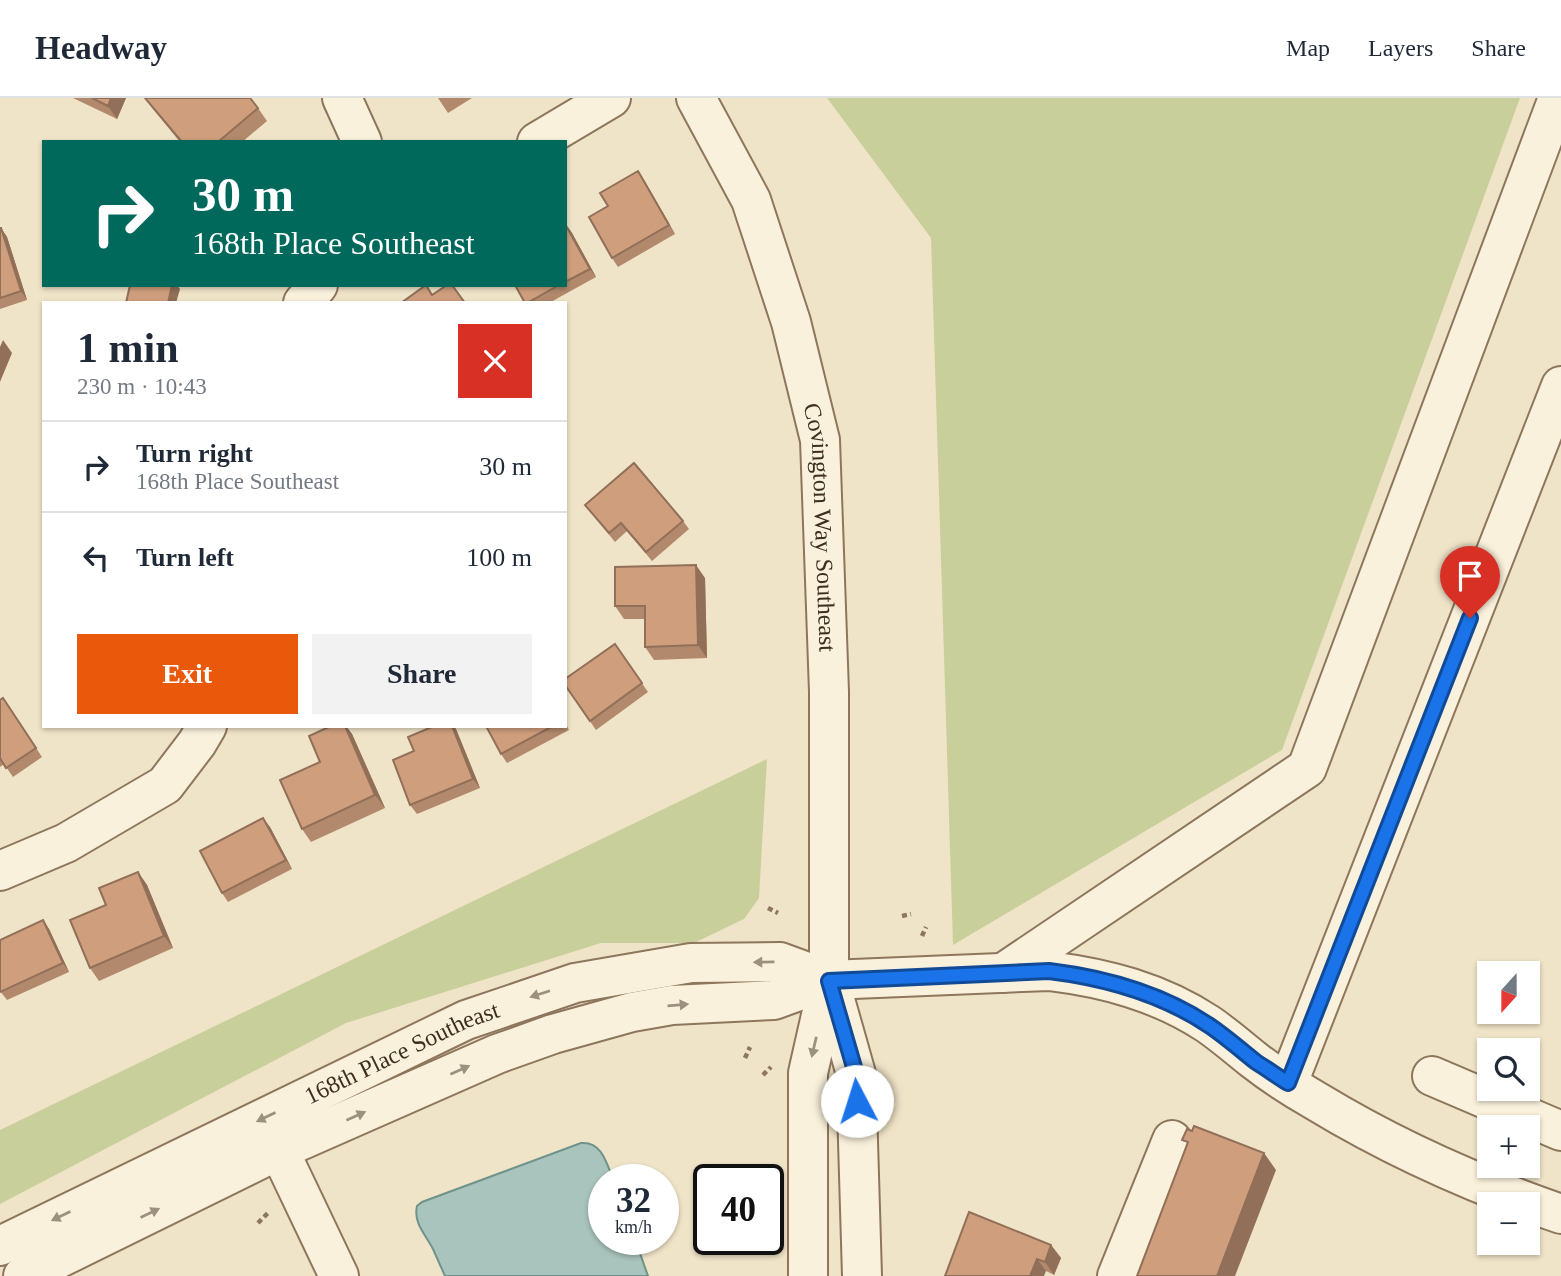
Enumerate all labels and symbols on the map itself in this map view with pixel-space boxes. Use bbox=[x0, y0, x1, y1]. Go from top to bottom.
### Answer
street label: Covington Way Southeast bbox=[798, 400, 841, 653]
pin bbox=[1440, 546, 1500, 618]
one-way arrow bbox=[753, 956, 775, 968]
north arrow bbox=[1477, 961, 1540, 1024]
one-way arrow bbox=[530, 990, 551, 1000]
street label: 168th Place Southeast bbox=[300, 997, 503, 1109]
one-way arrow bbox=[667, 999, 689, 1010]
one-way arrow bbox=[808, 1036, 819, 1058]
one-way arrow bbox=[450, 1064, 471, 1075]
position arrow bbox=[820, 1064, 894, 1138]
one-way arrow bbox=[345, 1110, 366, 1121]
one-way arrow bbox=[256, 1111, 276, 1122]
speed limit sign: 40 bbox=[693, 1164, 784, 1255]
one-way arrow bbox=[140, 1208, 160, 1219]
one-way arrow bbox=[51, 1211, 71, 1222]

